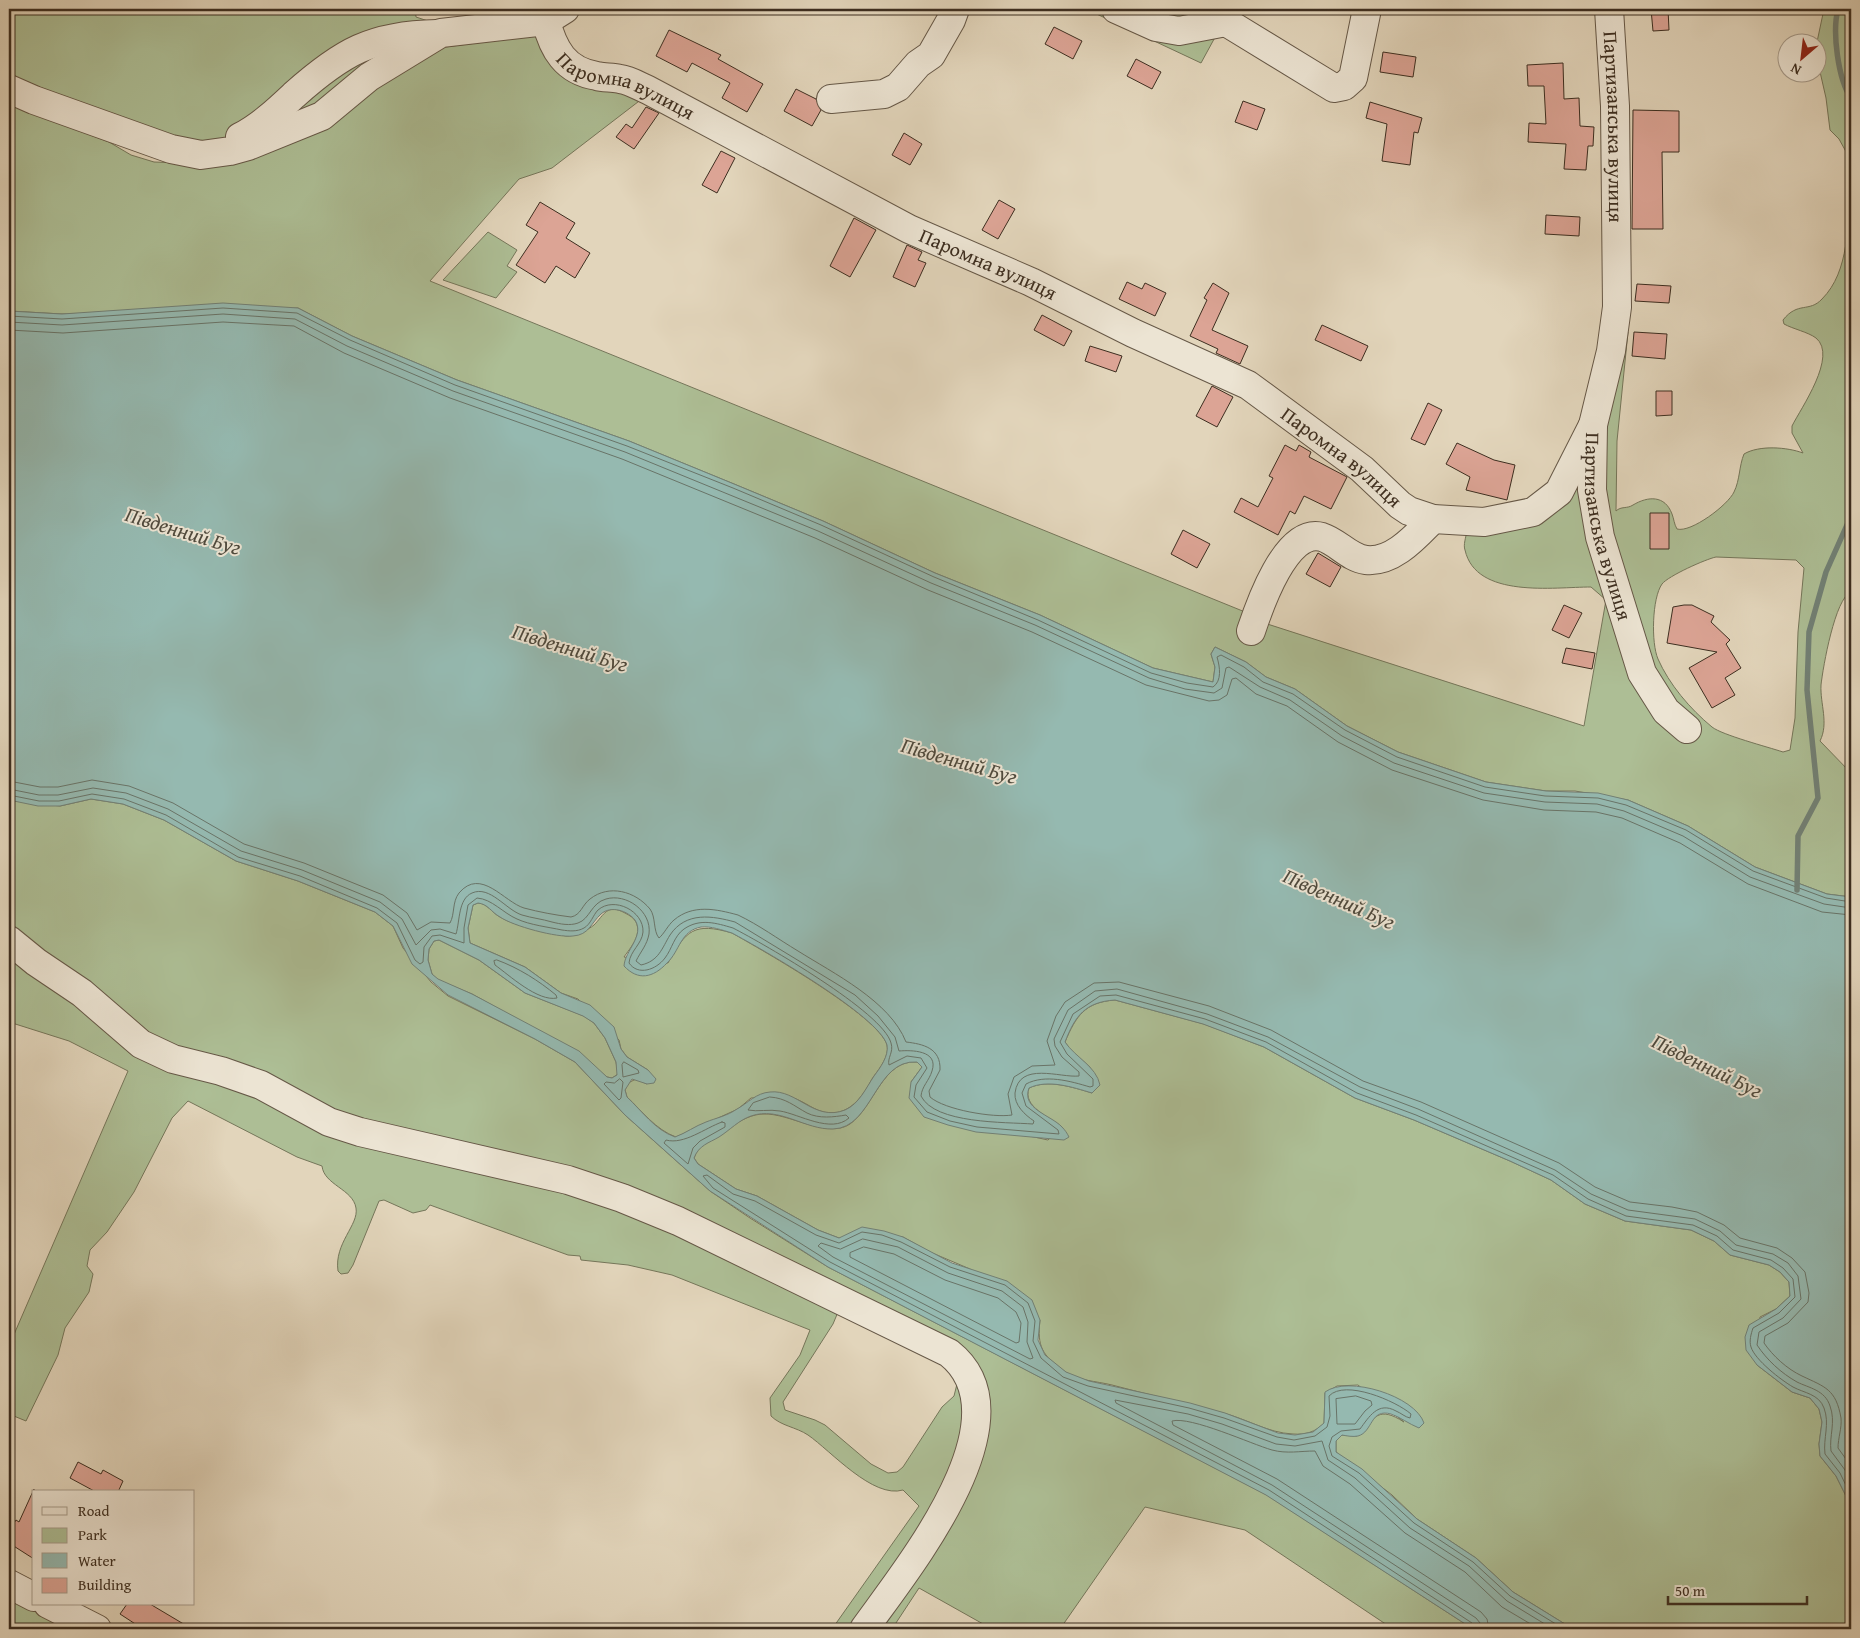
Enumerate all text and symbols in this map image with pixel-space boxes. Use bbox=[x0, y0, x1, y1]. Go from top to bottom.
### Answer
street label: Партизанська вулиця bbox=[1596, 30, 1631, 223]
north arrow bbox=[1778, 32, 1828, 82]
street label: Паромна вулиця bbox=[550, 45, 700, 126]
text: N bbox=[1787, 58, 1805, 81]
street label: Паромна вулиця bbox=[915, 220, 1062, 307]
street label: Паромна вулиця bbox=[1275, 399, 1409, 514]
street label: Партизанська вулиця bbox=[1578, 432, 1640, 624]
water label: Південний Буг bbox=[121, 498, 245, 563]
water label: Південний Буг bbox=[508, 615, 632, 680]
water label: Південний Буг bbox=[897, 729, 1021, 792]
water label: Південний Буг bbox=[1278, 860, 1400, 937]
water label: Південний Буг bbox=[1647, 1025, 1768, 1106]
legend bbox=[32, 1490, 195, 1606]
text: Road bbox=[78, 1500, 109, 1521]
text: Park bbox=[78, 1524, 107, 1545]
text: Water bbox=[78, 1550, 116, 1571]
scale bar bbox=[1668, 1573, 1806, 1605]
text: Building bbox=[78, 1574, 132, 1595]
text: 50 m bbox=[1675, 1580, 1706, 1601]

